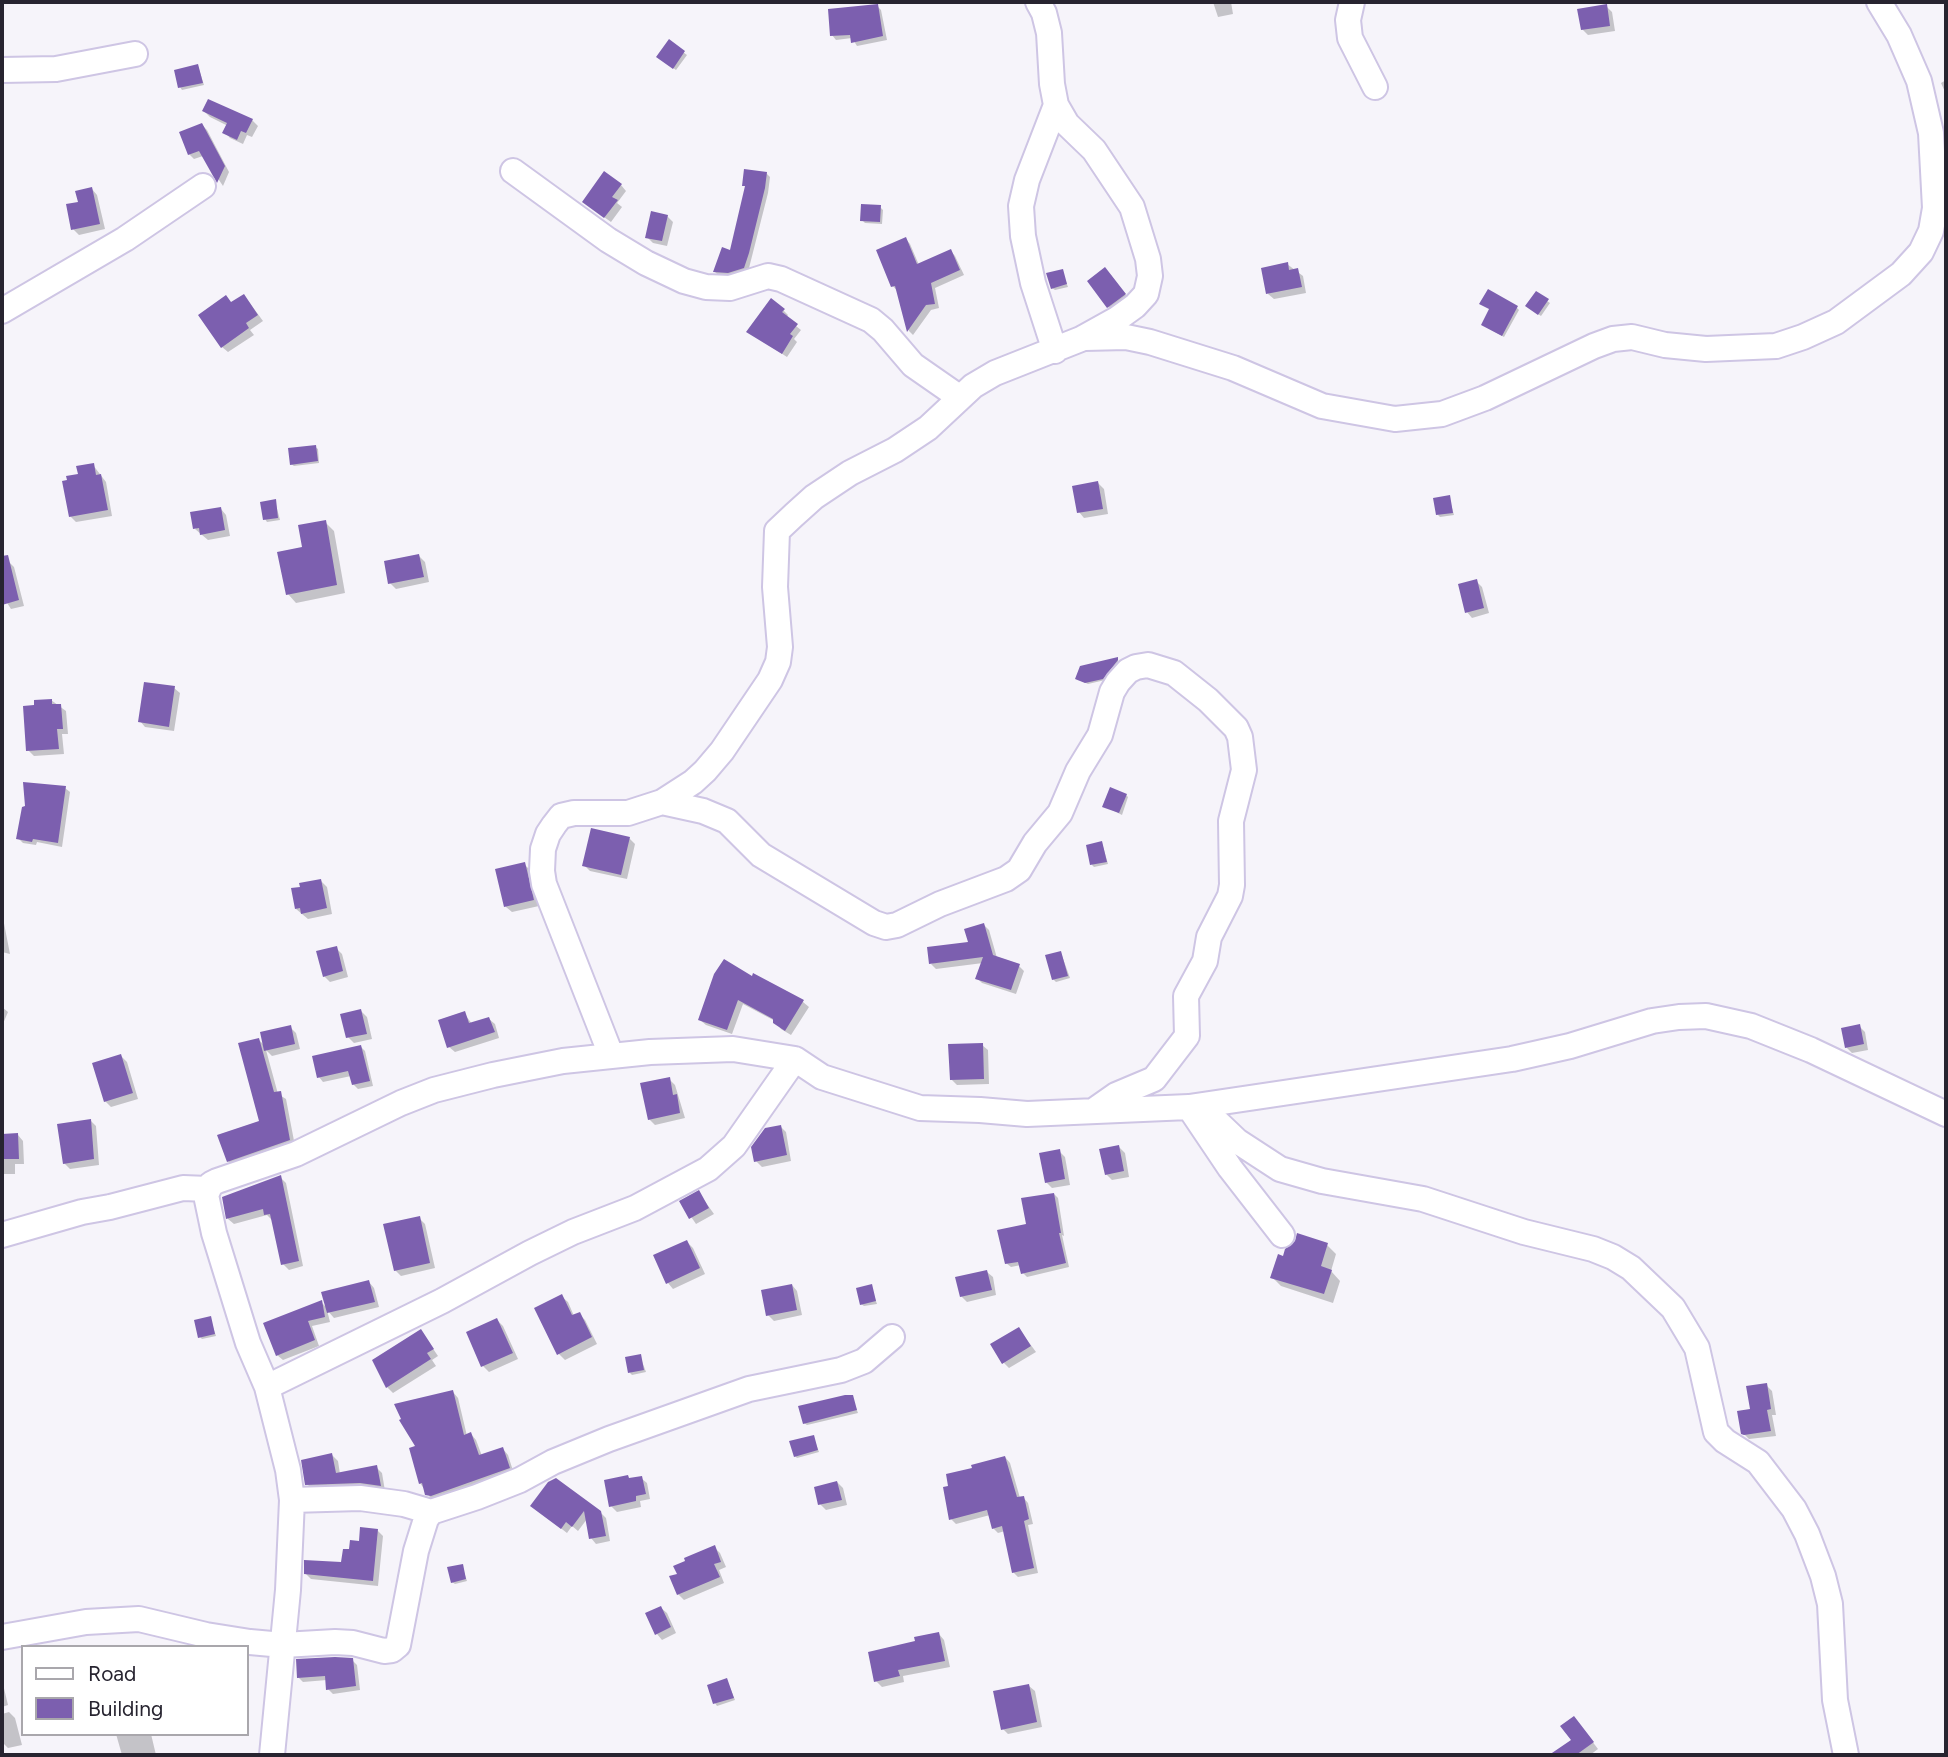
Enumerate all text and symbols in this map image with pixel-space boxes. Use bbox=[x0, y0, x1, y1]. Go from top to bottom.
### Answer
legend bbox=[21, 1645, 248, 1736]
text: Road bbox=[88, 1661, 136, 1686]
text: Building bbox=[88, 1696, 163, 1721]

